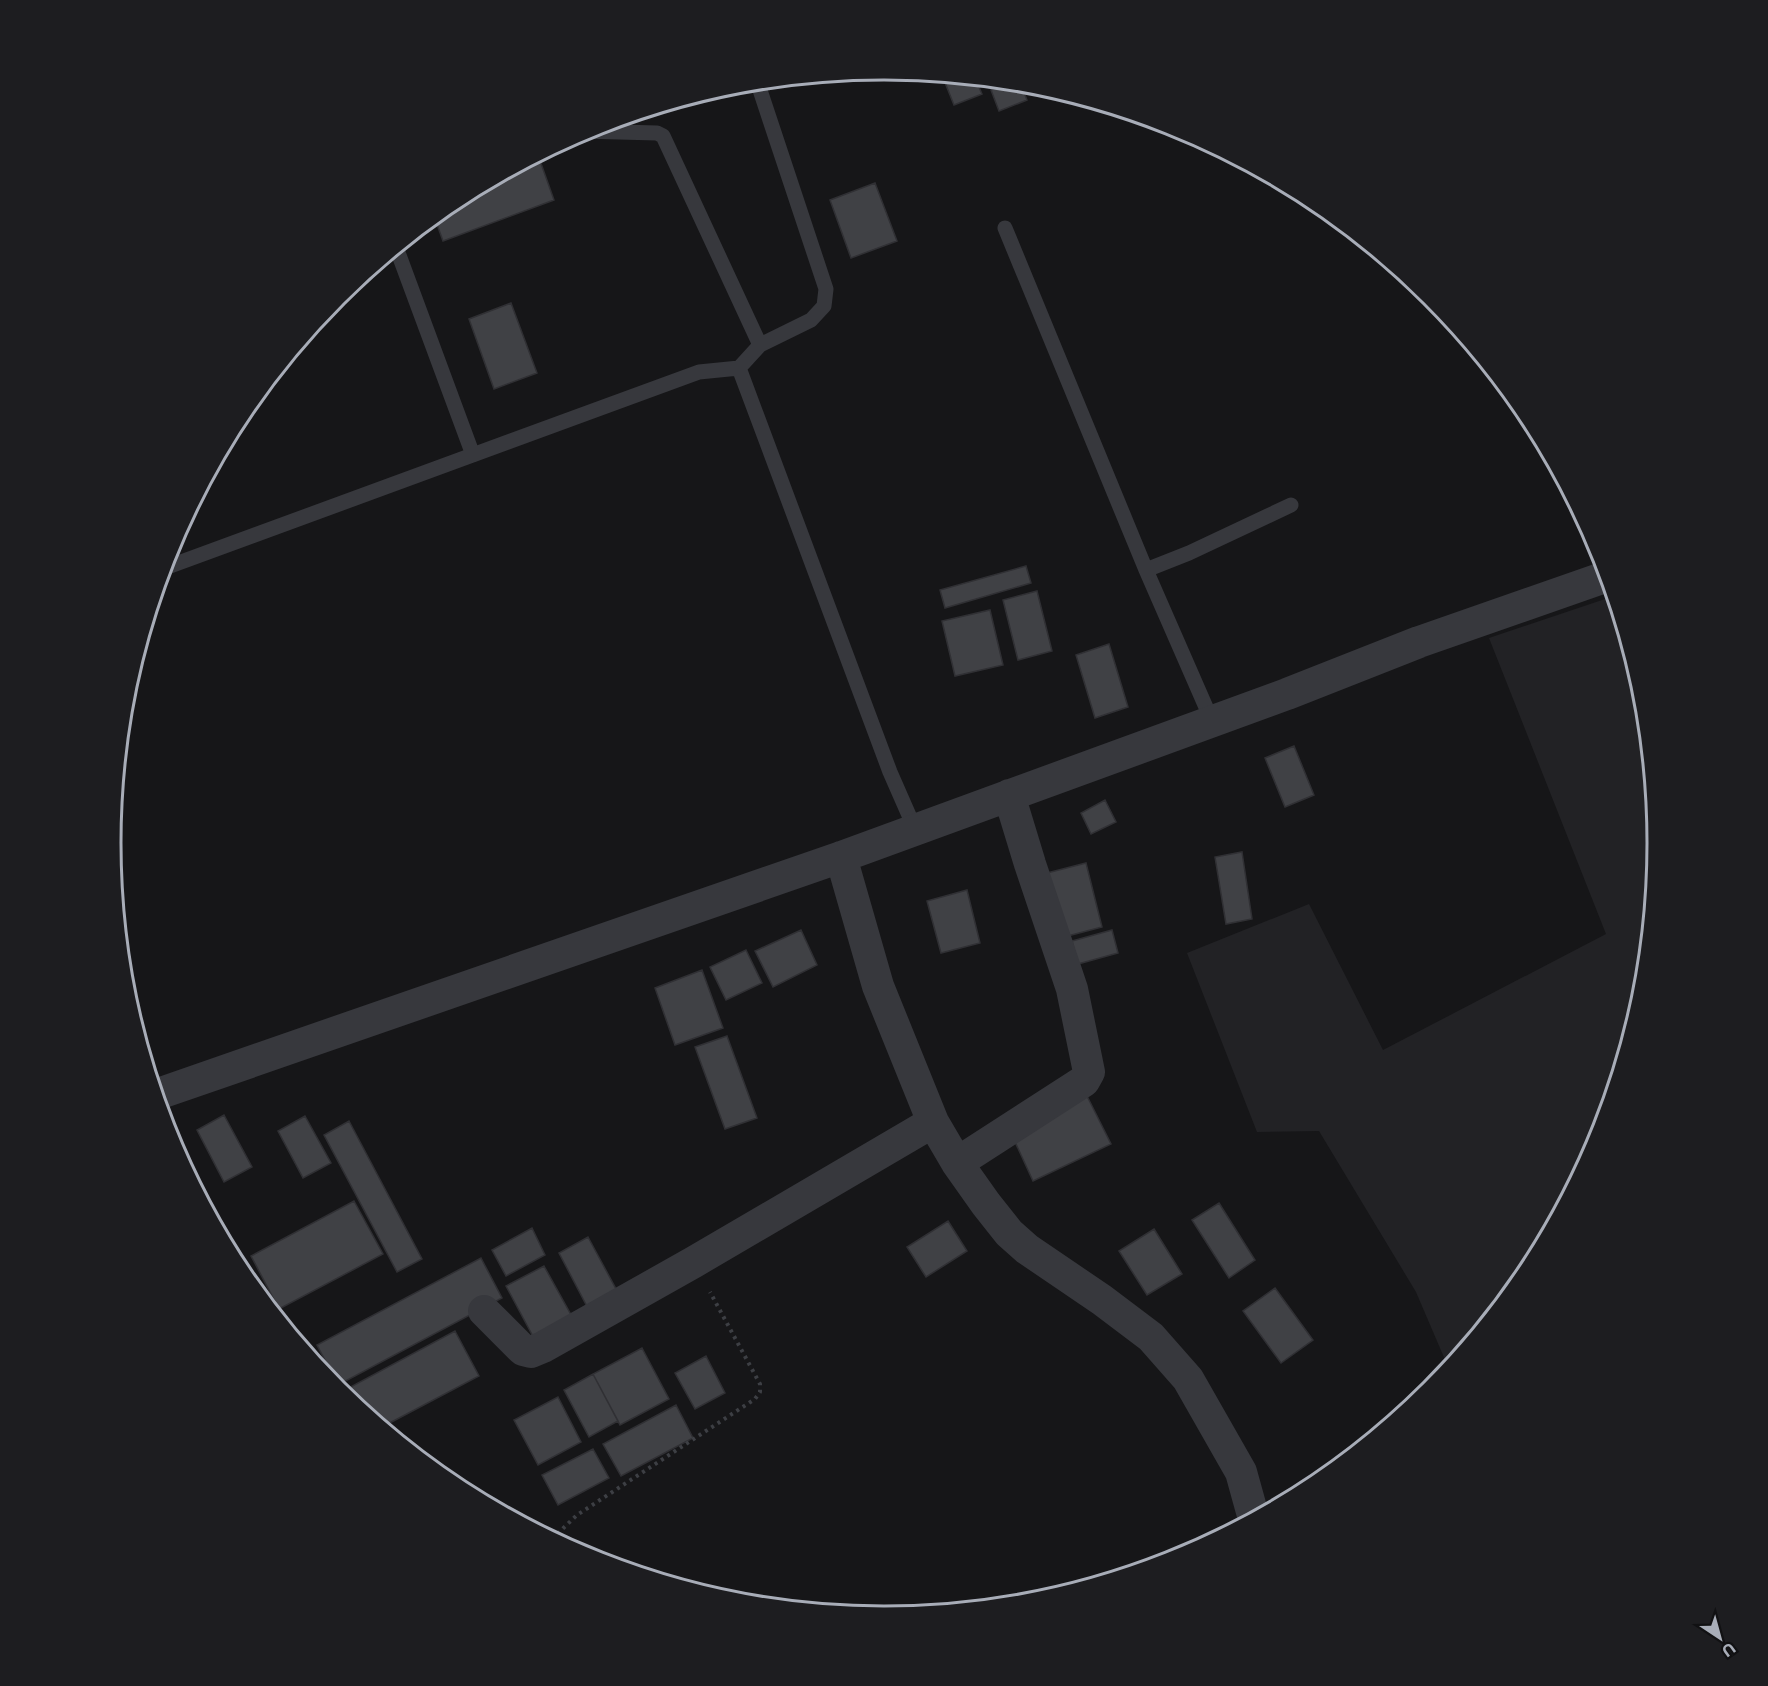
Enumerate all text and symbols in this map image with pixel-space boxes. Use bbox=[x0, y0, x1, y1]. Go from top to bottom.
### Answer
north arrow bbox=[1690, 1608, 1750, 1668]
text: U bbox=[1718, 1638, 1739, 1661]

